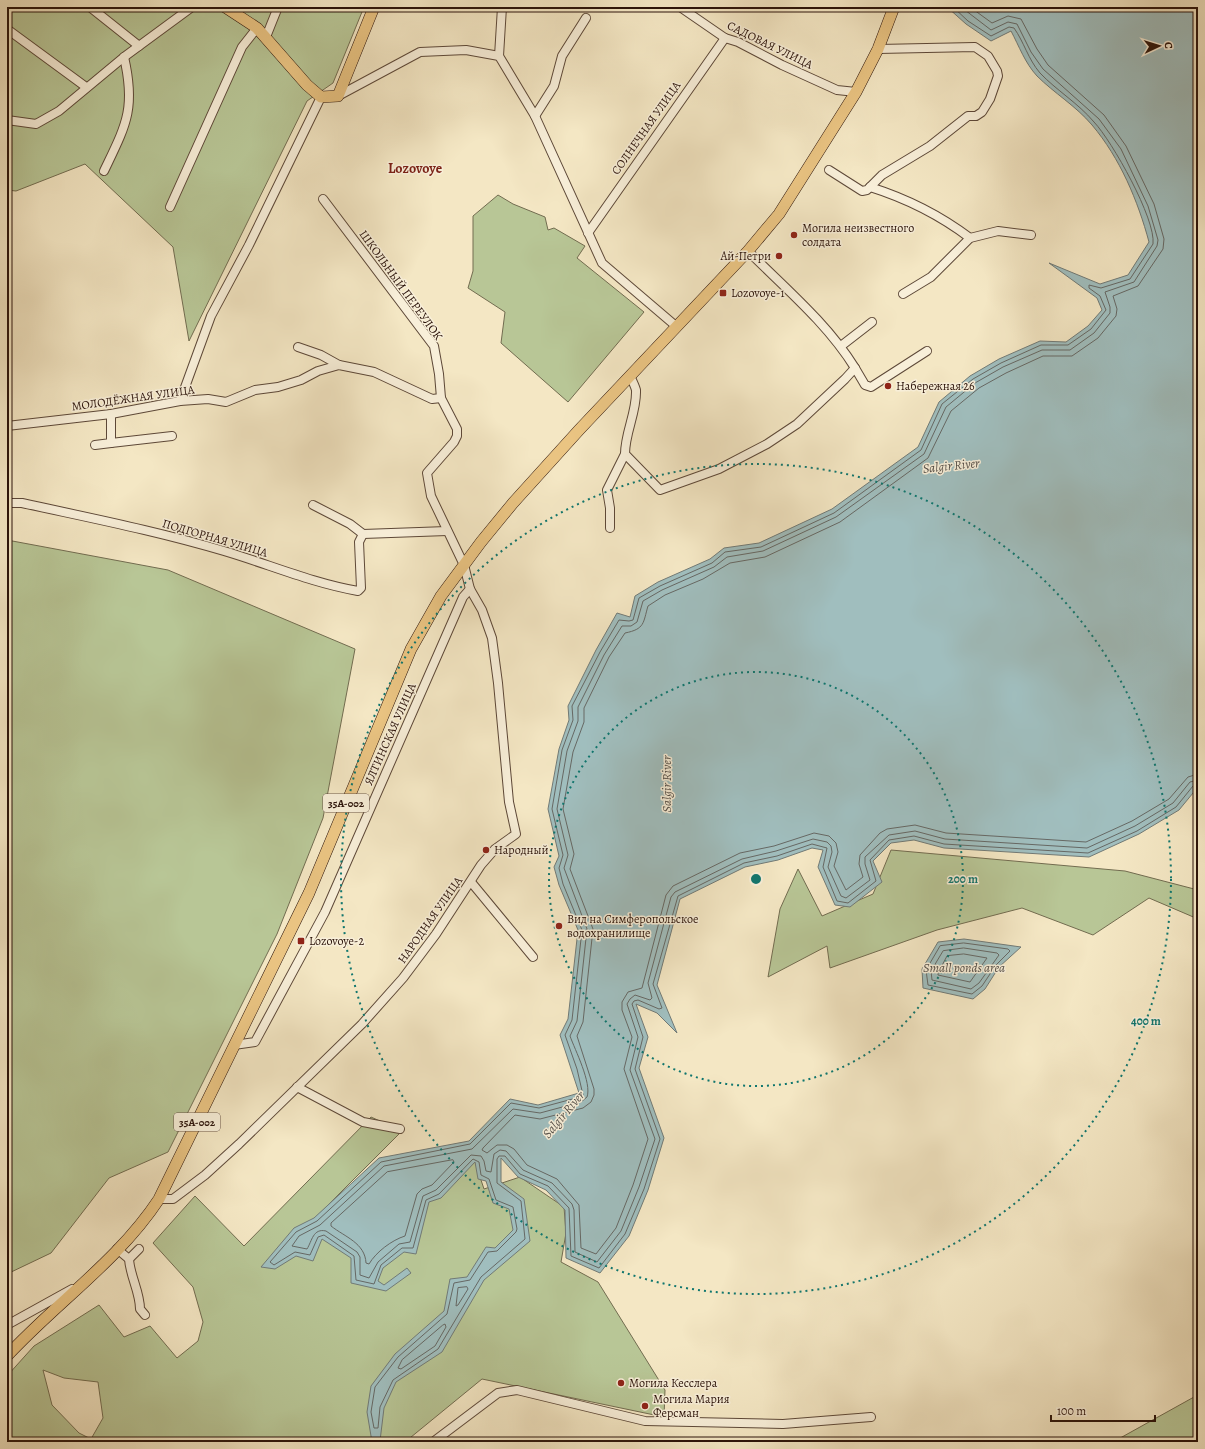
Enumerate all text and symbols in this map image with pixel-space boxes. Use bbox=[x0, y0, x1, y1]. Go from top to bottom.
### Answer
street label: САДОВАЯ УЛИЦА bbox=[724, 17, 816, 73]
north arrow bbox=[1139, 26, 1179, 66]
text: С bbox=[1161, 41, 1176, 49]
street label: СОЛНЕЧНАЯ УЛИЦА bbox=[608, 77, 685, 178]
district label: Lozovoye bbox=[388, 159, 443, 178]
place label: Могила неизвестного солдата bbox=[802, 220, 914, 250]
street label: ШКОЛЬНЫЙ ПЕРЕУЛОК bbox=[356, 227, 447, 344]
marker: Могила неизвестного солдата bbox=[789, 230, 799, 240]
place label: Ай-Петри bbox=[720, 248, 771, 264]
marker: Ай-Петри bbox=[774, 251, 784, 261]
place label: Lozovoye-1 bbox=[731, 285, 785, 301]
marker: Lozovoye-1 bbox=[718, 288, 728, 298]
place label: Набережная 26 bbox=[896, 378, 975, 394]
street label: МОЛОДЁЖНАЯ УЛИЦА bbox=[70, 381, 196, 415]
marker: Набережная 26 bbox=[883, 381, 893, 391]
water label: Salgir River bbox=[922, 454, 981, 477]
street label: ПОДГОРНАЯ УЛИЦА bbox=[160, 515, 271, 561]
street label: ЯЛТИНСКАЯ УЛИЦА bbox=[360, 680, 420, 788]
water label: Salgir River bbox=[658, 755, 675, 812]
road number: 35А-002 bbox=[323, 794, 369, 812]
place label: Народный bbox=[494, 842, 549, 858]
marker: Народный bbox=[481, 845, 491, 855]
text: 200 m bbox=[948, 871, 978, 887]
centre of rings bbox=[749, 872, 763, 886]
street label: НАРОДНАЯ УЛИЦА bbox=[394, 873, 467, 967]
place label: Вид на Симферопольское водохранилище bbox=[567, 911, 699, 941]
marker: Вид на Симферопольское водохранилище bbox=[554, 921, 564, 931]
place label: Lozovoye-2 bbox=[309, 933, 364, 949]
marker: Lozovoye-2 bbox=[296, 936, 306, 946]
water label: Small ponds area bbox=[923, 959, 1005, 976]
text: 400 m bbox=[1131, 1013, 1161, 1029]
water label: Salgir River bbox=[539, 1087, 588, 1142]
road number: 35А-002 bbox=[174, 1113, 220, 1131]
place label: Могила Кесслера bbox=[629, 1375, 718, 1391]
marker: Могила Кесслера bbox=[616, 1378, 626, 1388]
place label: Могила Мария Ферсман bbox=[653, 1391, 730, 1421]
scale bar bbox=[1051, 1397, 1155, 1423]
marker: Могила Мария Ферсман bbox=[640, 1401, 650, 1411]
text: 100 m bbox=[1057, 1403, 1086, 1419]

